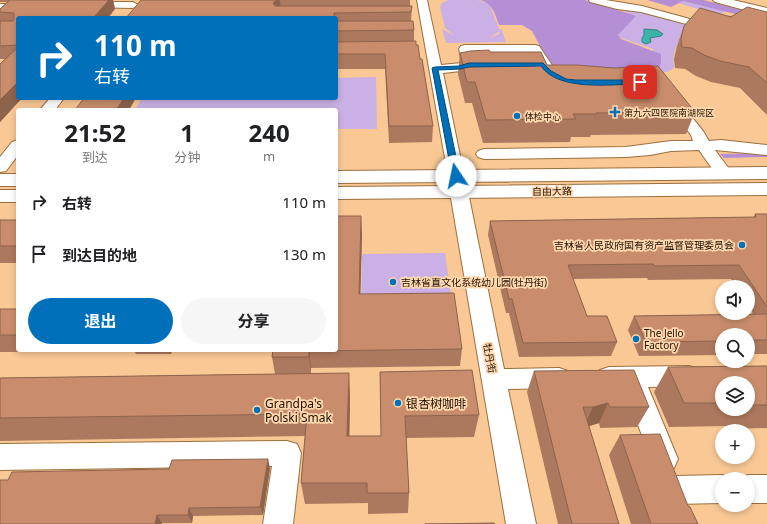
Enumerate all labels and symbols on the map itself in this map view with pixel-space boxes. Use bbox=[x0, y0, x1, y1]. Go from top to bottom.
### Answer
pin bbox=[623, 65, 657, 99]
marker: 第九六四医院南湖院区 bbox=[609, 106, 621, 118]
place label: 第九六四医院南湖院区 bbox=[624, 106, 714, 119]
place label: 体检中心 bbox=[525, 110, 561, 123]
marker: 体检中心 bbox=[512, 111, 522, 121]
position arrow bbox=[435, 155, 477, 197]
street label: 自由大路 bbox=[532, 184, 572, 198]
place label: 吉林省人民政府国有资产监督管理委员会 bbox=[554, 238, 734, 252]
marker: 吉林省人民政府国有资产监督管理委员会 bbox=[737, 240, 747, 250]
place label: 吉林省直文化系统幼儿园(牡丹街) bbox=[401, 275, 547, 289]
marker: 吉林省直文化系统幼儿园(牡丹街) bbox=[388, 277, 398, 287]
place label: The Jello Factory bbox=[644, 326, 684, 352]
marker: The Jello Factory bbox=[631, 334, 641, 344]
street label: 牡丹街 bbox=[480, 342, 500, 374]
place label: Grandpa's Polski Smak bbox=[265, 395, 333, 426]
place label: 银杏树咖啡 bbox=[406, 395, 466, 412]
marker: 银杏树咖啡 bbox=[393, 398, 403, 408]
marker: Grandpa's Polski Smak bbox=[252, 405, 262, 415]

